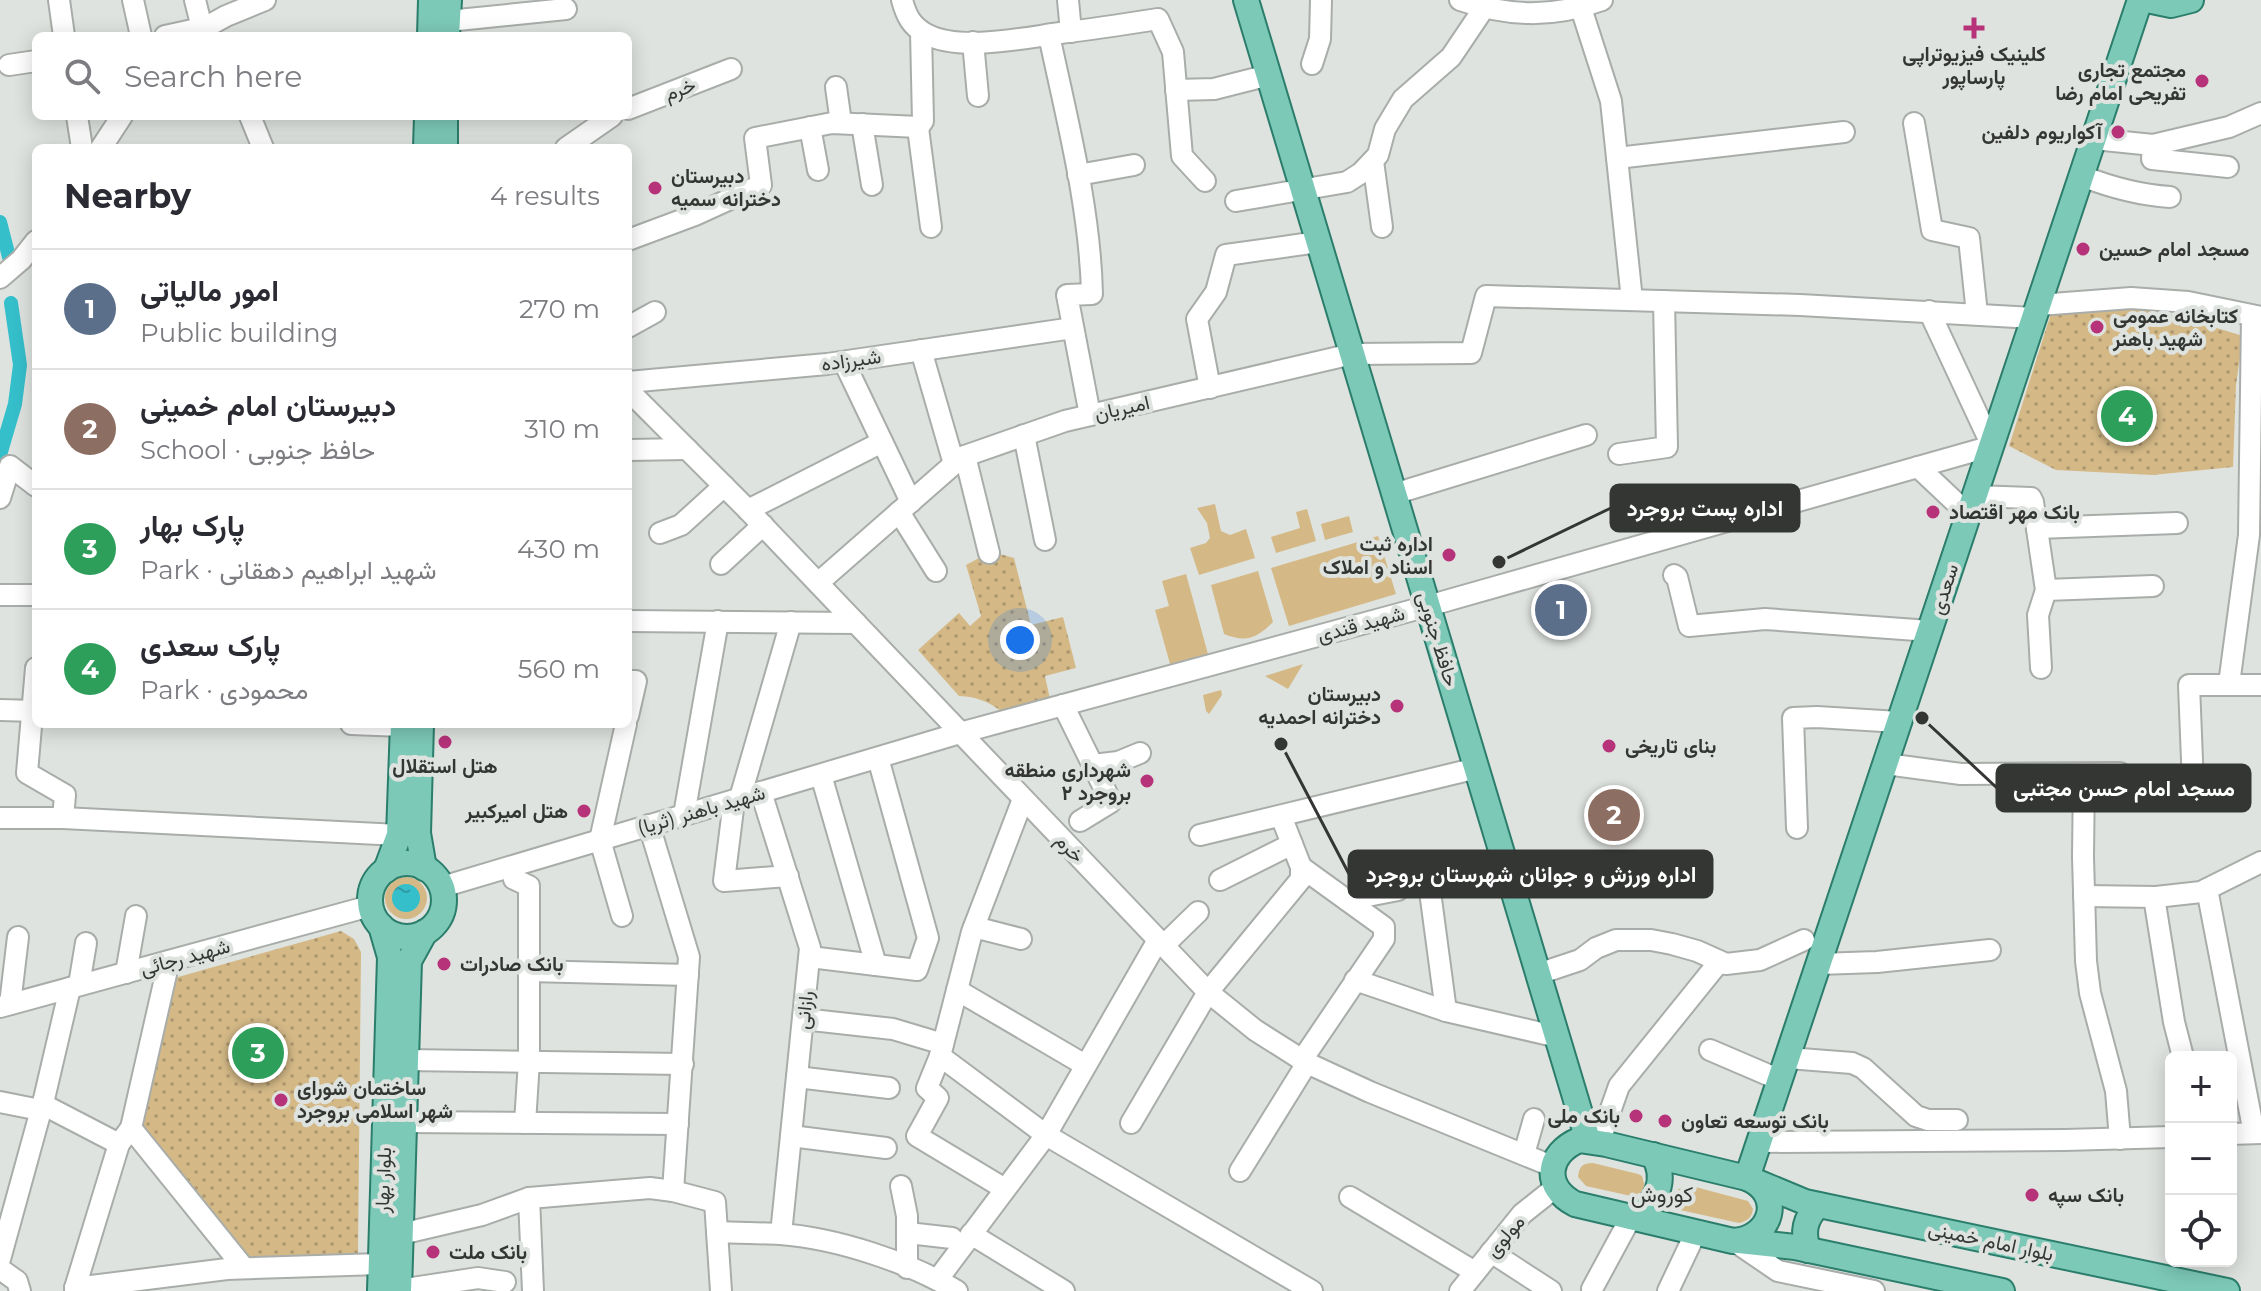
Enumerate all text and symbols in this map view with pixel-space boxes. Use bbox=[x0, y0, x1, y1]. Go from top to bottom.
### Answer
marker: کلینیک فیزیوتراپی پارساپور bbox=[1963, 17, 1985, 39]
search box bbox=[32, 32, 632, 120]
place label: کلینیک فیزیوتراپی پارساپور bbox=[1902, 42, 2046, 91]
icon: search bbox=[60, 54, 104, 98]
text: Search here bbox=[124, 58, 302, 95]
place label: مجتمع تجاری تفریحی امام رضا bbox=[2055, 58, 2186, 106]
street label: خرم bbox=[661, 72, 699, 107]
marker: مجتمع تجاری تفریحی امام رضا bbox=[2193, 72, 2211, 90]
place label: آکواریوم دلفین bbox=[1981, 120, 2104, 145]
marker: آکواریوم دلفین bbox=[2109, 123, 2127, 141]
place label: دبیرستان دخترانه سمیه bbox=[671, 164, 781, 212]
text: Nearby bbox=[64, 175, 191, 217]
marker: دبیرستان دخترانه سمیه bbox=[646, 179, 664, 197]
text: 4 results bbox=[490, 180, 600, 212]
place label: مسجد امام حسین bbox=[2099, 237, 2250, 262]
marker: مسجد امام حسین bbox=[2074, 240, 2092, 258]
text: امور مالیاتی bbox=[140, 272, 279, 309]
text: 1 bbox=[85, 293, 95, 325]
text: 270 m bbox=[519, 293, 600, 325]
place label: کتابخانه عمومی شهید باهنر bbox=[2112, 304, 2238, 352]
text: Public building bbox=[140, 317, 338, 349]
marker: کتابخانه عمومی شهید باهنر bbox=[2088, 318, 2106, 336]
street label: شیرزاده bbox=[820, 344, 883, 377]
pin: 4 bbox=[2101, 386, 2153, 446]
text: دبیرستان امام خمینی bbox=[140, 387, 396, 424]
street label: امیریان bbox=[1092, 390, 1152, 427]
text: 2 bbox=[82, 413, 98, 445]
text: 310 m bbox=[524, 413, 600, 445]
text: School · حافظ جنوبی bbox=[140, 434, 375, 466]
callout: اداره پست بروجرد bbox=[1611, 485, 1799, 531]
text: اداره پست بروجرد bbox=[1627, 495, 1783, 524]
place label: بانک مهر اقتصاد bbox=[1949, 500, 2080, 525]
marker: بانک مهر اقتصاد bbox=[1924, 503, 1942, 521]
text: پارک بهار bbox=[140, 507, 245, 544]
place label: اداره ثبت اسناد و املاک bbox=[1323, 532, 1433, 580]
text: 3 bbox=[82, 533, 98, 565]
text: 430 m bbox=[517, 533, 600, 565]
marker: اداره ثبت اسناد و املاک bbox=[1440, 546, 1458, 564]
text: Park · شهید ابراهیم دهقانی bbox=[140, 554, 436, 586]
street label: سعدی bbox=[1925, 561, 1963, 617]
pin: 1 bbox=[1535, 580, 1587, 640]
street label: حافظ جنوبی bbox=[1411, 589, 1464, 690]
street label: شهید قندی bbox=[1315, 601, 1408, 648]
your location bbox=[1000, 620, 1040, 660]
text: پارک سعدی bbox=[140, 627, 280, 664]
text: 4 bbox=[81, 653, 99, 685]
text: 560 m bbox=[518, 653, 600, 685]
text: Park · محمودی bbox=[140, 674, 308, 706]
place label: دبیرستان دخترانه احمدیه bbox=[1258, 682, 1381, 730]
marker: دبیرستان دخترانه احمدیه bbox=[1388, 697, 1406, 715]
marker: هتل استقلال bbox=[436, 733, 454, 751]
place label: بنای تاریخی bbox=[1625, 734, 1716, 759]
marker: بنای تاریخی bbox=[1600, 737, 1618, 755]
place label: هتل استقلال bbox=[392, 754, 498, 778]
place label: شهرداری منطقه ۲ بروجرد bbox=[1005, 758, 1131, 806]
callout: مسجد امام حسن مجتبی bbox=[1997, 765, 2250, 811]
marker: شهرداری منطقه ۲ بروجرد bbox=[1138, 772, 1156, 790]
text: مسجد امام حسن مجتبی bbox=[2013, 775, 2235, 803]
street label: شهید باهنر (ثریا) bbox=[634, 780, 768, 841]
pin: 2 bbox=[1588, 785, 1640, 845]
place label: هتل امیرکبیر bbox=[464, 799, 568, 824]
marker: هتل امیرکبیر bbox=[575, 802, 593, 820]
street label: خرم bbox=[1050, 828, 1090, 868]
callout: اداره ورزش و جوانان شهرستان بروجرد bbox=[1349, 851, 1712, 897]
text: اداره ورزش و جوانان شهرستان بروجرد bbox=[1366, 861, 1696, 888]
street label: شهید رجائی bbox=[138, 934, 233, 981]
place label: بانک صادرات bbox=[460, 952, 564, 977]
marker: بانک صادرات bbox=[435, 955, 453, 973]
street label: رازانی bbox=[790, 989, 819, 1031]
pin: 3 bbox=[232, 1023, 284, 1083]
map controls bbox=[2165, 1051, 2237, 1267]
button: + bbox=[2165, 1051, 2237, 1123]
place label: ساختمان شورای شهر اسلامی بروجرد bbox=[297, 1076, 453, 1124]
marker: ساختمان شورای شهر اسلامی بروجرد bbox=[272, 1091, 290, 1109]
place label: بانک ملی bbox=[1547, 1104, 1620, 1128]
marker: بانک ملی bbox=[1627, 1107, 1645, 1125]
place label: بانک توسعه تعاون bbox=[1681, 1109, 1829, 1134]
marker: بانک توسعه تعاون bbox=[1656, 1112, 1674, 1130]
button: − bbox=[2165, 1123, 2237, 1195]
street label: بلوار بهار bbox=[370, 1147, 397, 1214]
district label: کوروش bbox=[1631, 1181, 1694, 1208]
place label: بانک سپه bbox=[2048, 1183, 2124, 1209]
marker: بانک سپه bbox=[2023, 1186, 2041, 1204]
button: locate bbox=[2165, 1195, 2237, 1267]
street label: مولوی bbox=[1480, 1210, 1530, 1263]
street label: بلوار امام خمینی bbox=[1926, 1216, 2056, 1267]
place label: بانک ملت bbox=[449, 1240, 527, 1264]
marker: بانک ملت bbox=[424, 1243, 442, 1261]

